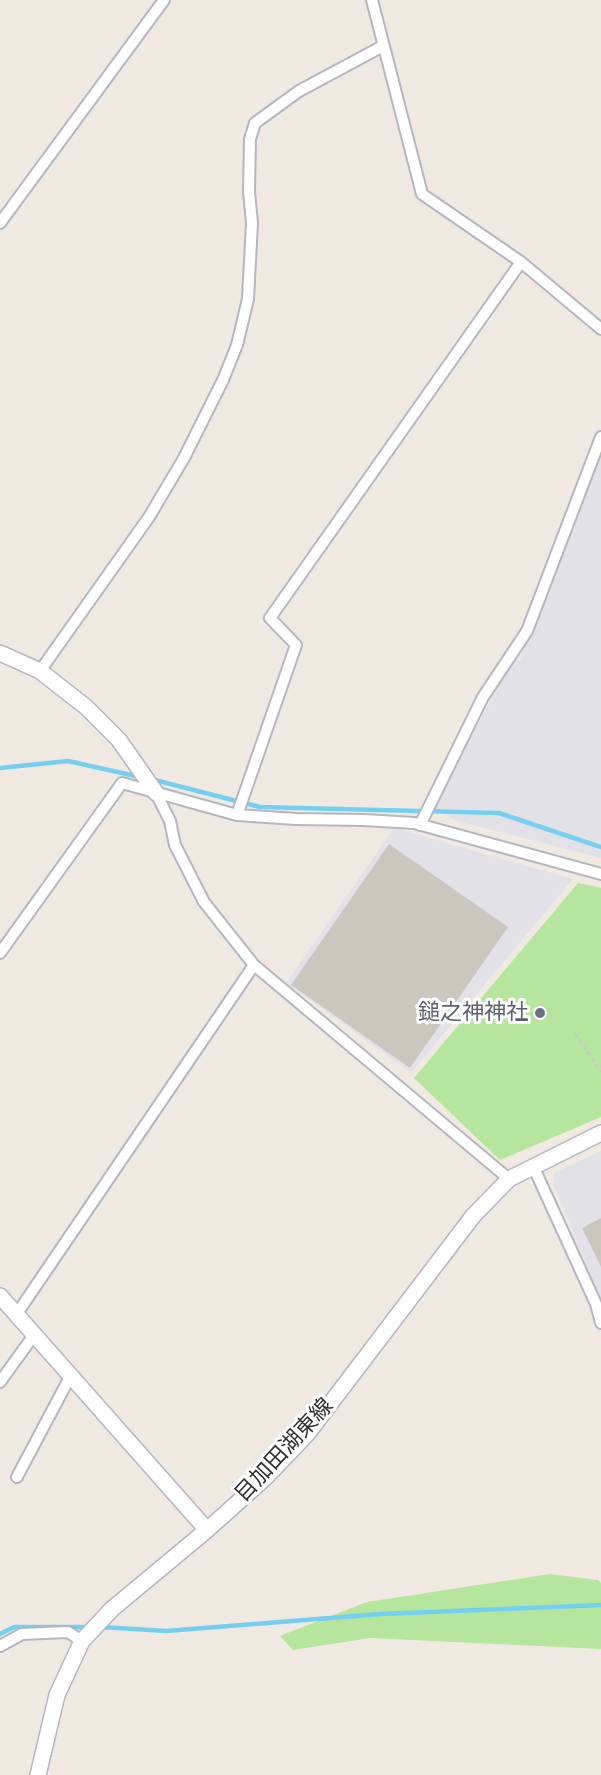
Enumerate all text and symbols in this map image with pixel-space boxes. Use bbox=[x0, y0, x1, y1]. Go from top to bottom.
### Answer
place label: 鎚之神神社 bbox=[418, 1000, 528, 1026]
marker: 鎚之神神社 bbox=[533, 1006, 547, 1020]
street label: 目加田湖東線 bbox=[230, 1394, 340, 1508]

